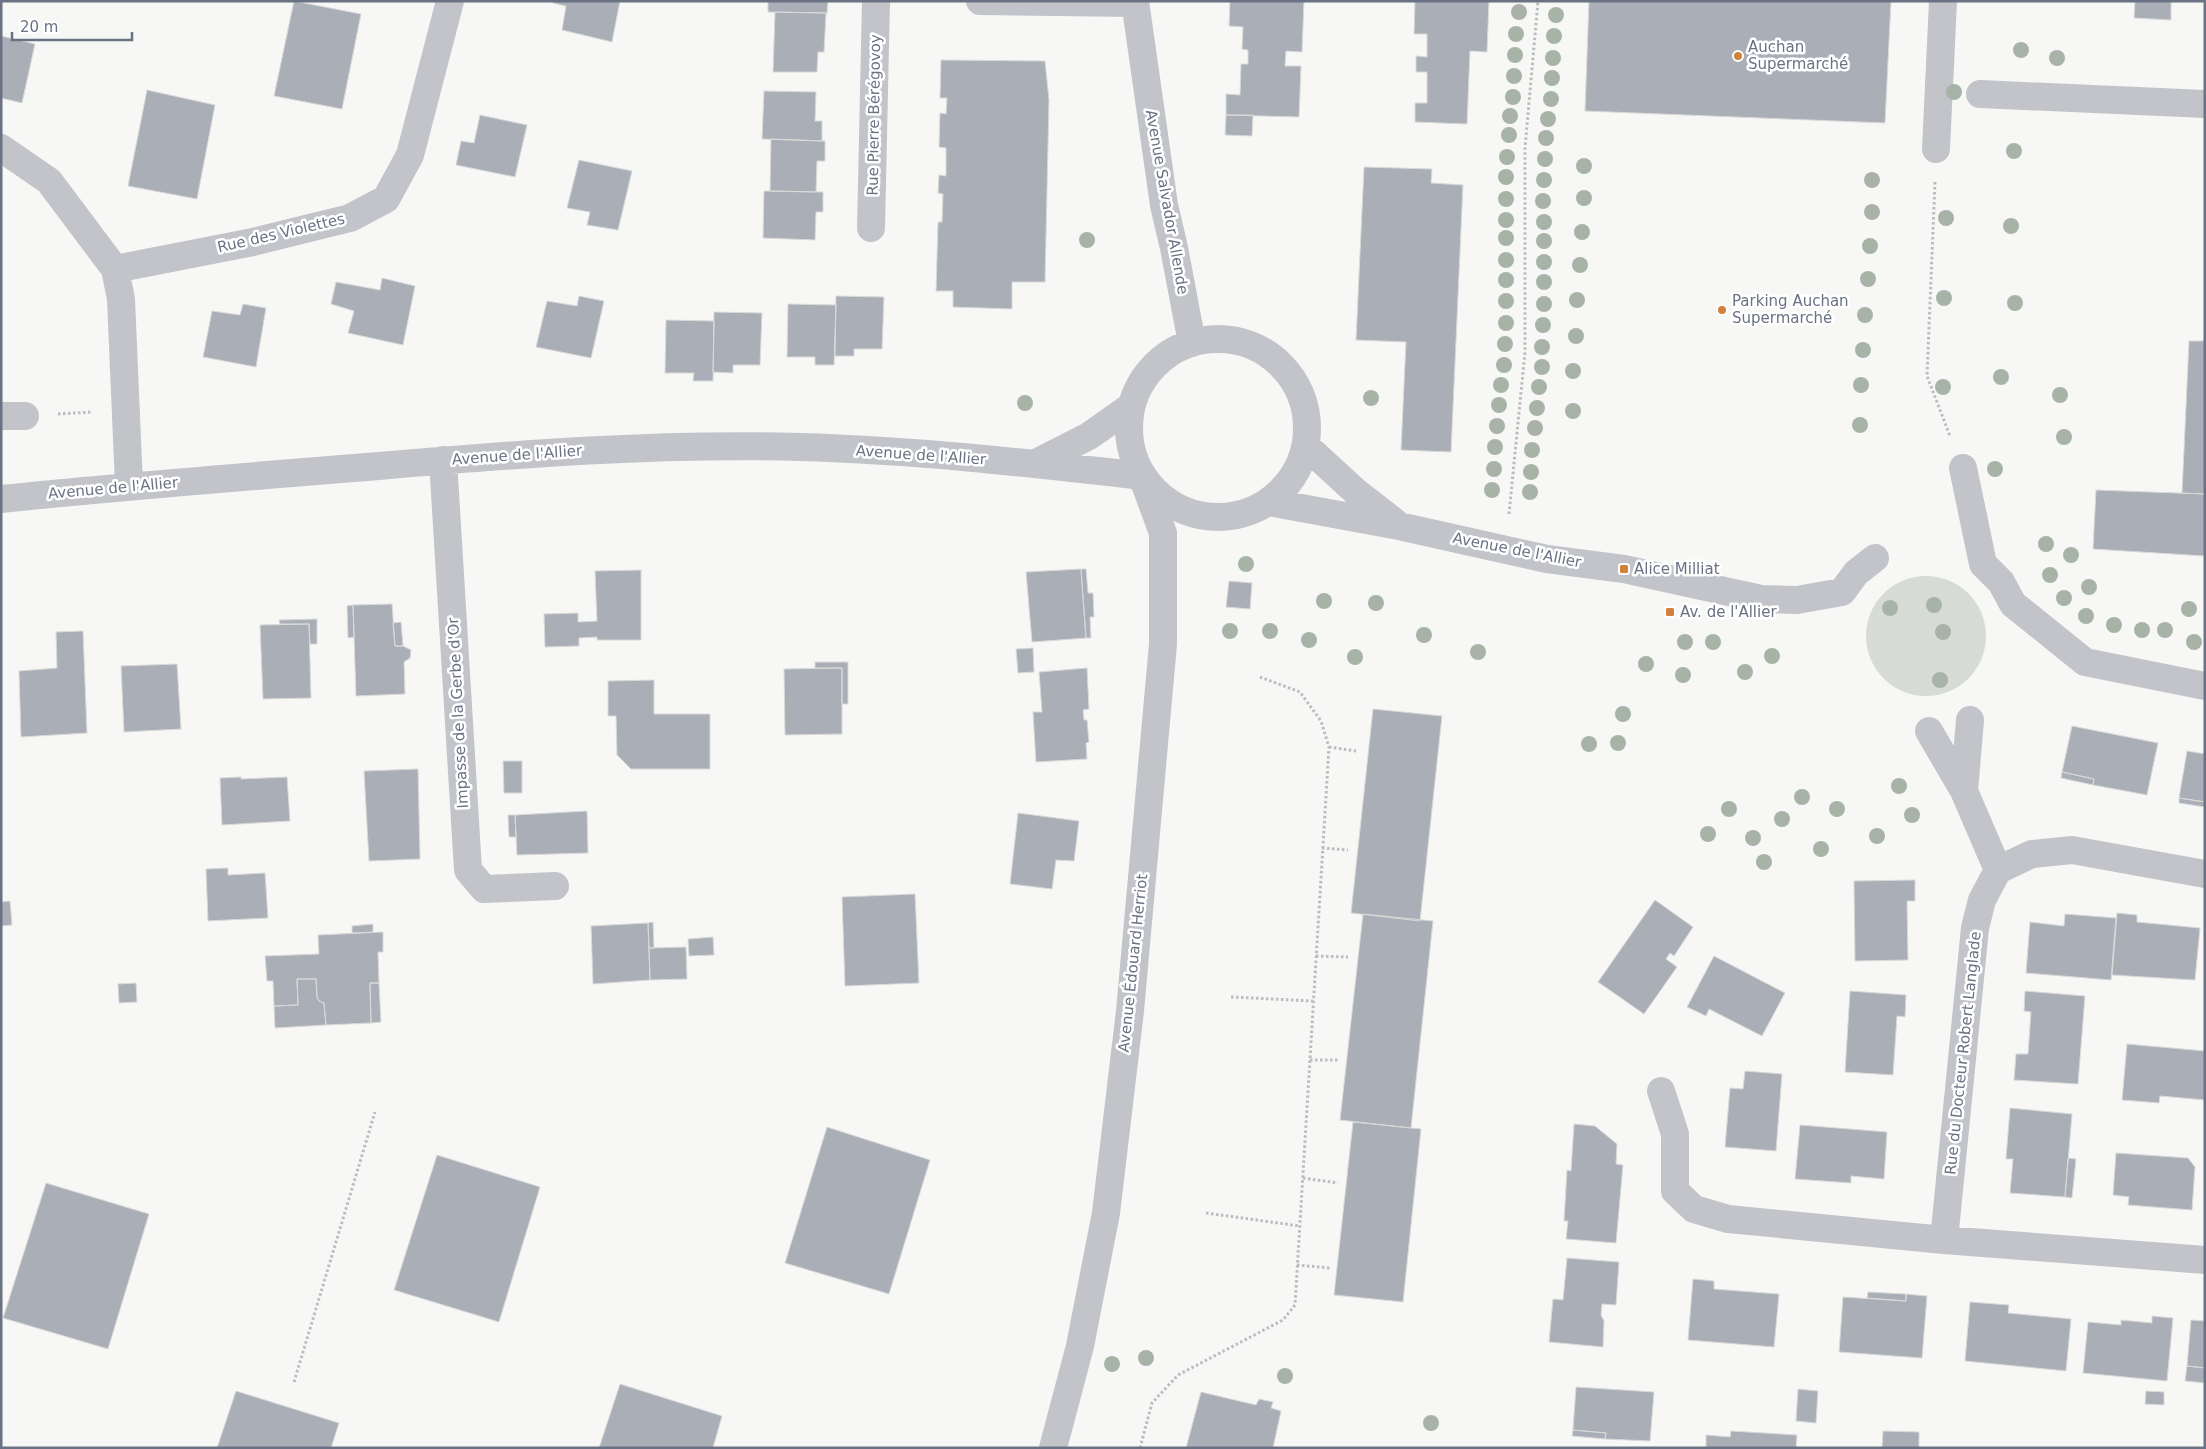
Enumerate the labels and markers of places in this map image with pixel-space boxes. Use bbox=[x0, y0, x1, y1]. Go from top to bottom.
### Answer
place label: Auchan Supermarché bbox=[1748, 38, 1848, 73]
marker: Auchan Supermarché bbox=[1732, 50, 1744, 62]
place label: Parking Auchan Supermarché bbox=[1732, 292, 1849, 327]
marker: Parking Auchan Supermarché bbox=[1716, 304, 1728, 316]
place label: Alice Milliat bbox=[1634, 560, 1720, 578]
marker: Alice Milliat bbox=[1618, 563, 1630, 575]
place label: Av. de l'Allier bbox=[1680, 603, 1777, 621]
marker: Av. de l'Allier bbox=[1664, 606, 1676, 618]

